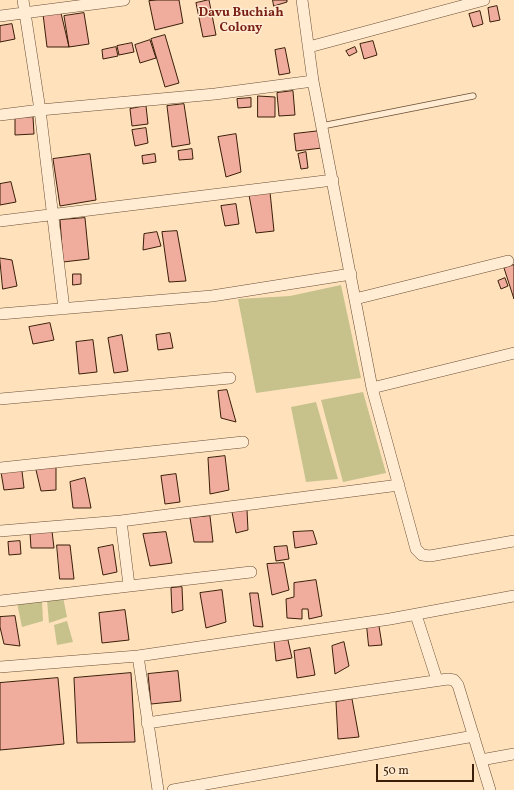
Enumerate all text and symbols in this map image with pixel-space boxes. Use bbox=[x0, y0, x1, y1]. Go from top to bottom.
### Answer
district label: Davu Buchiah Colony bbox=[198, 6, 284, 37]
scale bar bbox=[378, 756, 476, 782]
text: 50 m bbox=[383, 763, 409, 779]

